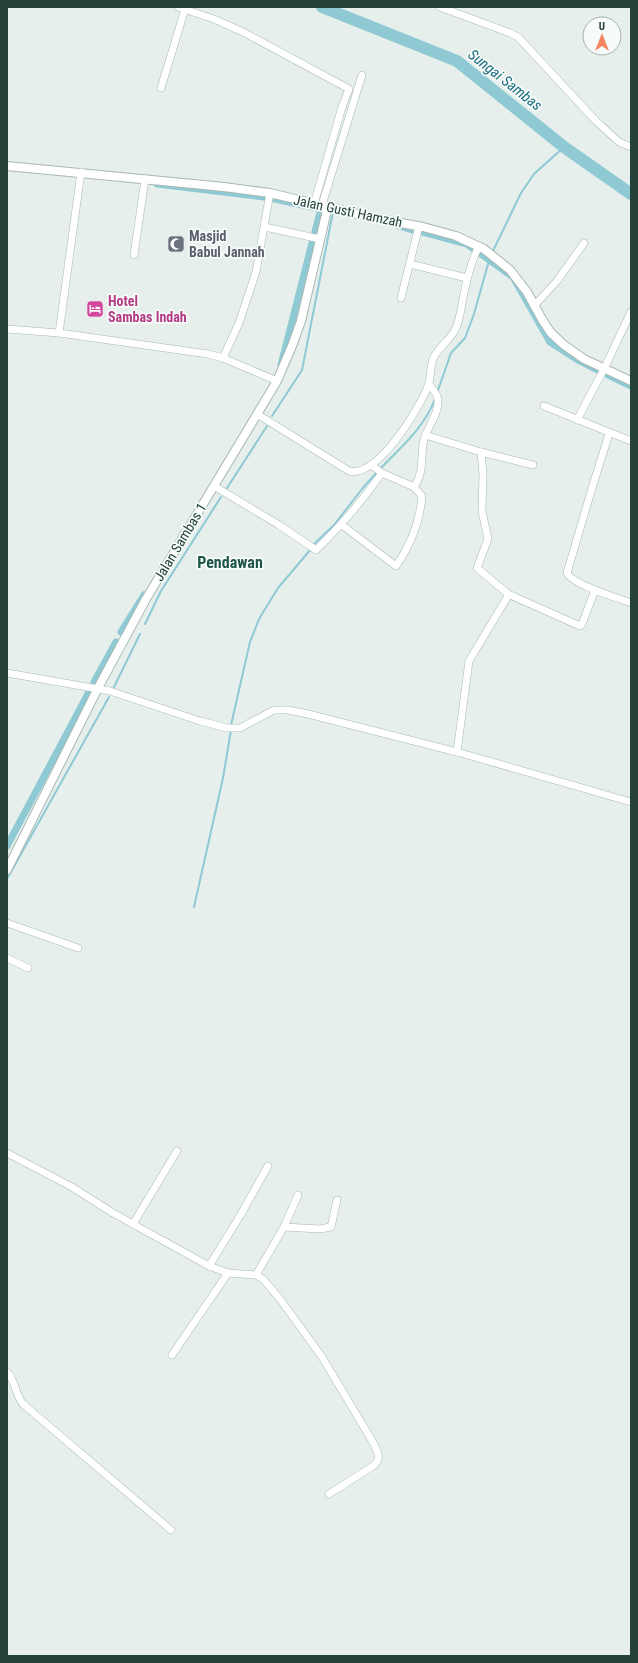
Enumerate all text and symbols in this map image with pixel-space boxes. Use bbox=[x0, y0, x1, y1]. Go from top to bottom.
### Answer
north arrow bbox=[582, 16, 622, 56]
text: U bbox=[599, 20, 605, 33]
water label: Sungai Sambas bbox=[464, 46, 546, 115]
street label: Jalan Gusti Hamzah bbox=[292, 192, 404, 230]
place label: Masjid Babul Jannah bbox=[189, 228, 265, 260]
mosque icon: Masjid Babul Jannah bbox=[166, 234, 186, 254]
place label: Hotel Sambas Indah bbox=[108, 293, 187, 325]
hotel icon: Hotel Sambas Indah bbox=[85, 299, 105, 319]
street label: Jalan Sambas 1 bbox=[150, 500, 210, 584]
district label: Pendawan bbox=[197, 553, 263, 572]

